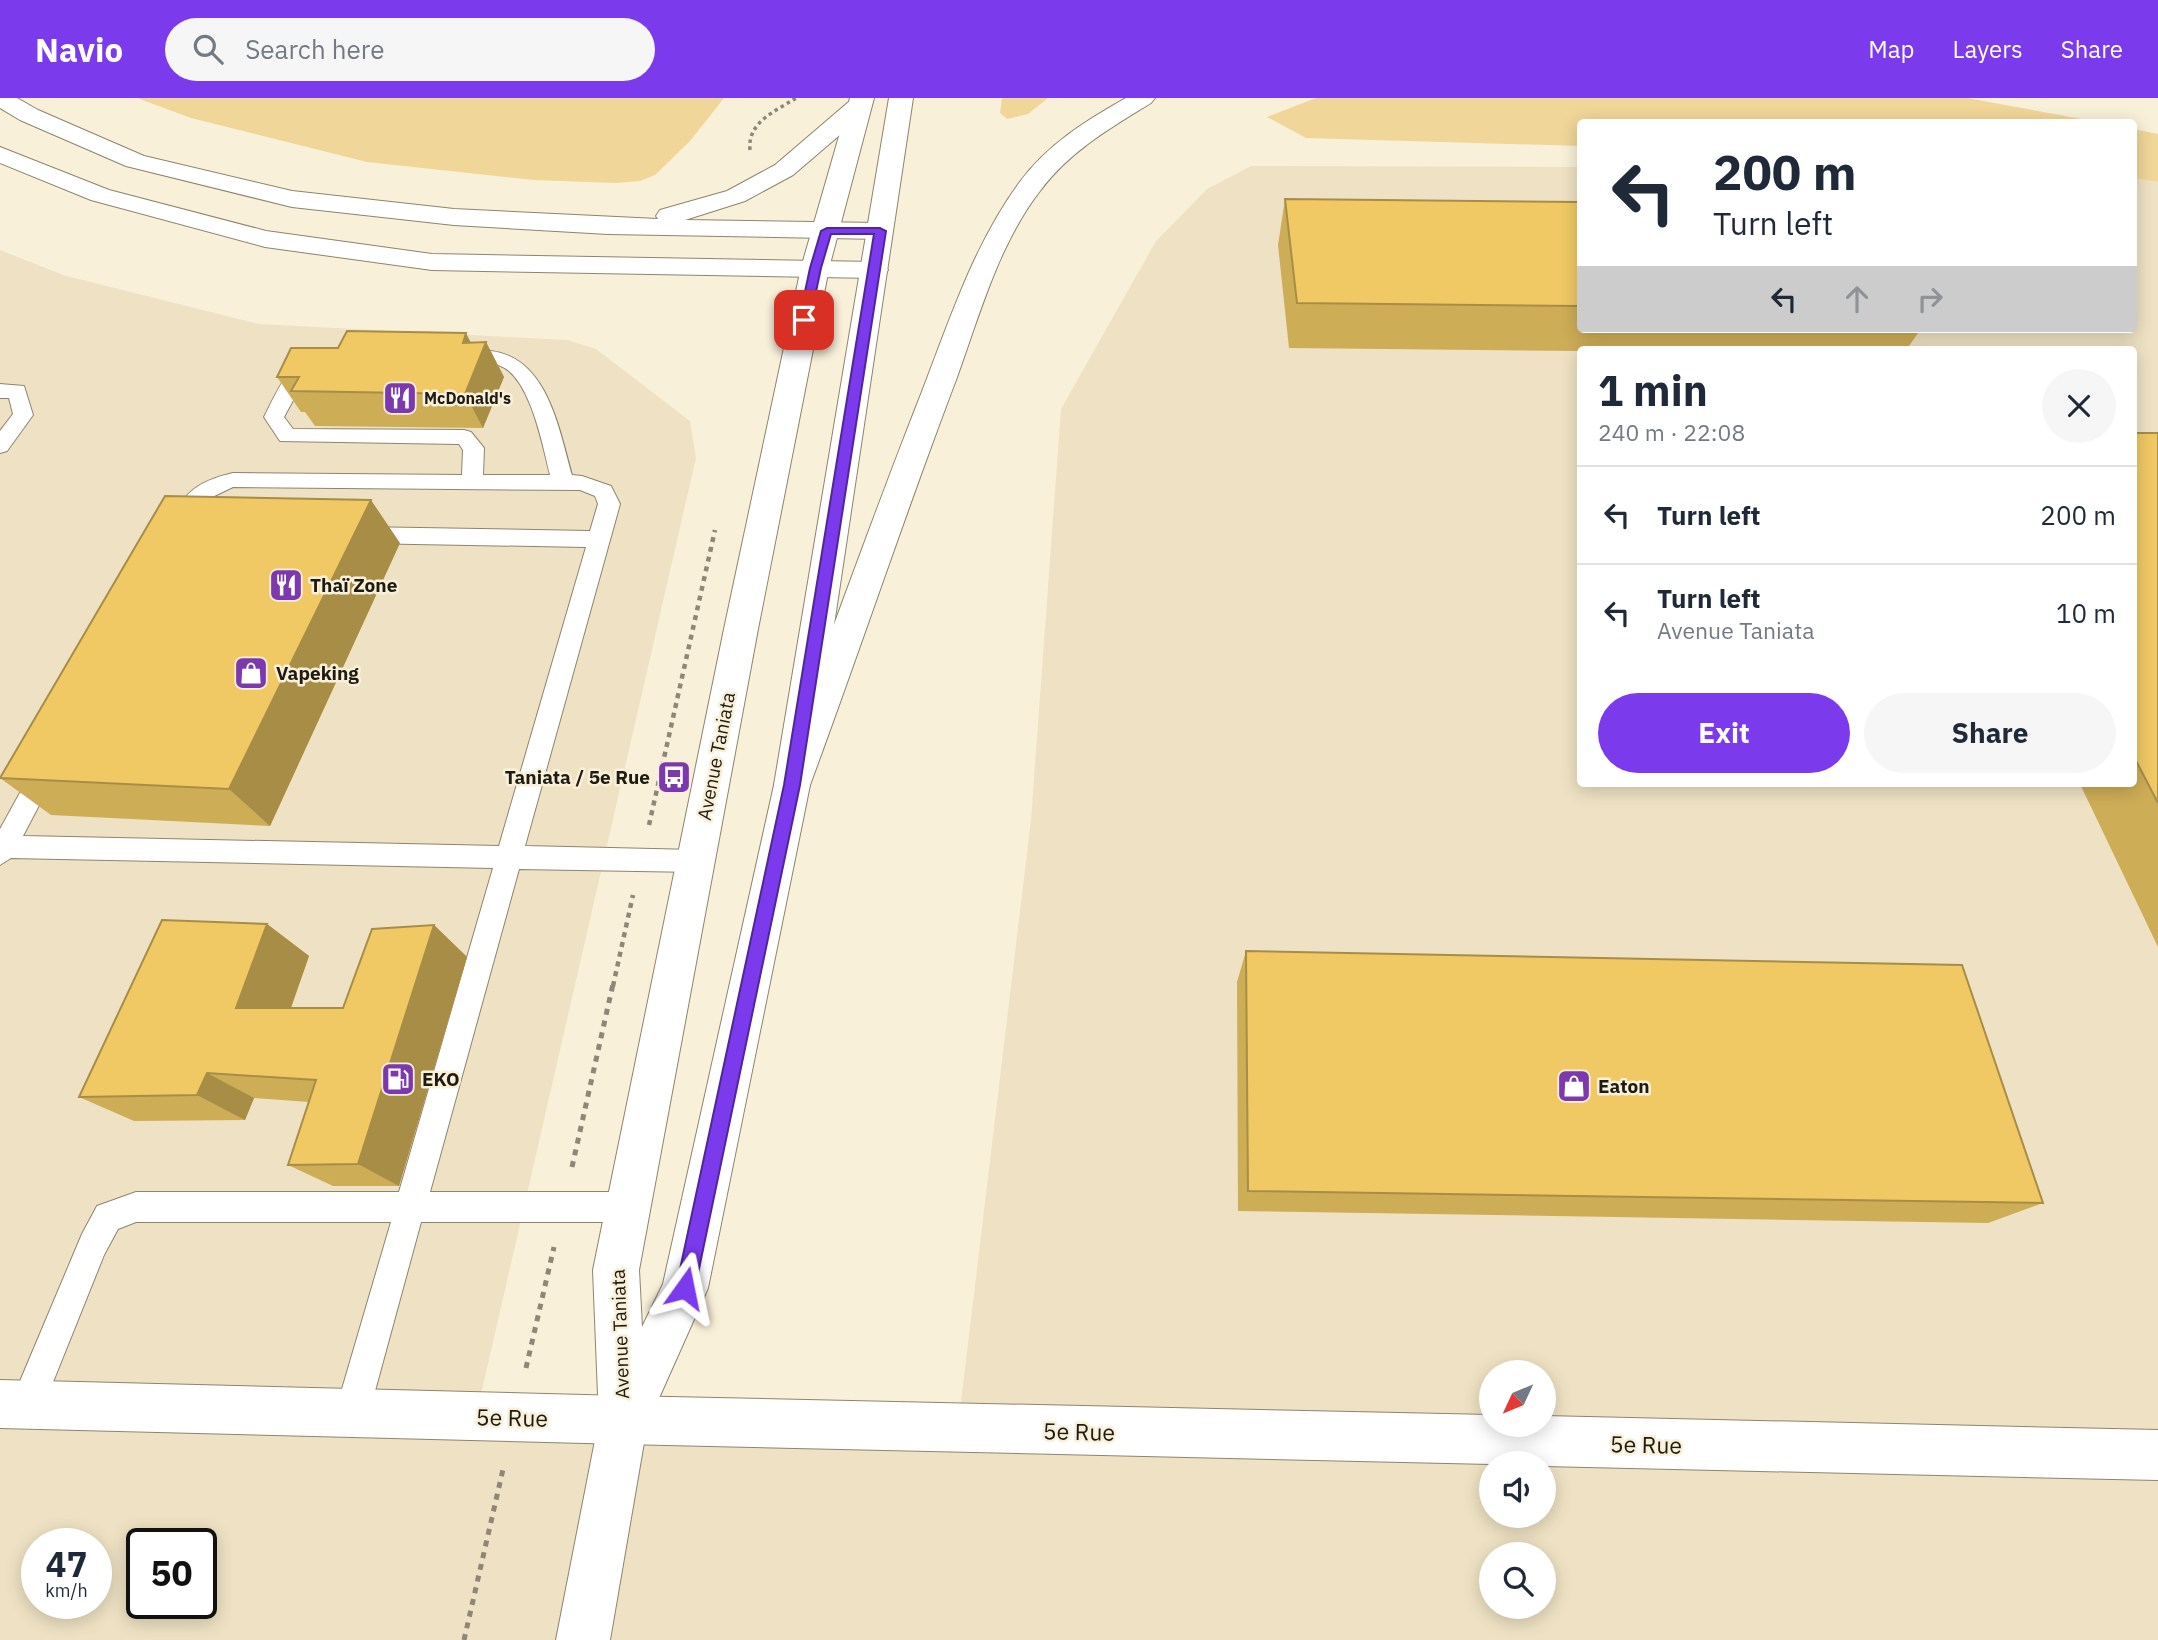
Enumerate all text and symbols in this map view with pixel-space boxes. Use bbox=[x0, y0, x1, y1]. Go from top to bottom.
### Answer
search box bbox=[165, 18, 655, 81]
text: Navio bbox=[35, 28, 123, 71]
icon: search bbox=[189, 30, 227, 68]
text: Search here bbox=[245, 32, 385, 66]
text: Map bbox=[1868, 33, 1915, 65]
text: Layers bbox=[1953, 33, 2023, 65]
text: Share bbox=[2061, 33, 2123, 65]
text: 200 m bbox=[1713, 140, 1857, 203]
icon: left bbox=[1598, 147, 1689, 238]
text: Turn left bbox=[1713, 202, 1833, 244]
icon: left bbox=[1765, 280, 1803, 318]
icon: ahead bbox=[1838, 280, 1876, 318]
icon: right bbox=[1911, 280, 1949, 318]
pin bbox=[774, 290, 834, 350]
icon: arrive bbox=[785, 301, 823, 339]
text: 1 min bbox=[1598, 363, 1708, 418]
button: close bbox=[2042, 369, 2116, 443]
restaurant icon: McDonald's bbox=[381, 379, 419, 417]
place label: McDonald's bbox=[424, 388, 511, 408]
text: 240 m · 22:08 bbox=[1598, 417, 1745, 447]
icon: left bbox=[1598, 496, 1636, 534]
text: Turn left bbox=[1657, 498, 1760, 532]
text: 200 m bbox=[2040, 498, 2116, 532]
restaurant icon: Thaï Zone bbox=[267, 566, 305, 604]
place label: Thaï Zone bbox=[310, 573, 397, 597]
text: Turn left bbox=[1657, 581, 1760, 615]
icon: left bbox=[1598, 594, 1636, 632]
text: 10 m bbox=[2056, 596, 2116, 630]
text: Avenue Taniata bbox=[1657, 615, 1815, 645]
shop icon: Vapeking bbox=[232, 654, 270, 692]
place label: Vapeking bbox=[276, 661, 359, 685]
street label: Avenue Taniata bbox=[692, 690, 740, 822]
button: Exit bbox=[1598, 693, 1850, 773]
button: Share bbox=[1864, 693, 2116, 773]
bus stop icon: Taniata / 5e Rue bbox=[655, 758, 693, 796]
place label: Taniata / 5e Rue bbox=[505, 765, 650, 789]
fuel station icon: EKO bbox=[379, 1060, 417, 1098]
place label: EKO bbox=[422, 1067, 460, 1091]
shop icon: Eaton bbox=[1555, 1067, 1593, 1105]
place label: Eaton bbox=[1598, 1074, 1649, 1098]
position arrow bbox=[648, 1251, 722, 1325]
street label: Avenue Taniata bbox=[606, 1269, 634, 1399]
north arrow bbox=[1479, 1360, 1556, 1437]
map controls bbox=[1479, 1360, 1556, 1619]
street label: 5e Rue bbox=[476, 1401, 548, 1433]
street label: 5e Rue bbox=[1043, 1415, 1115, 1447]
street label: 5e Rue bbox=[1610, 1428, 1682, 1460]
button: sound bbox=[1479, 1451, 1556, 1528]
speed limit sign: 50 bbox=[126, 1528, 217, 1619]
text: 47 bbox=[45, 1541, 88, 1587]
button: search bbox=[1479, 1542, 1556, 1619]
text: km/h bbox=[45, 1579, 88, 1602]

